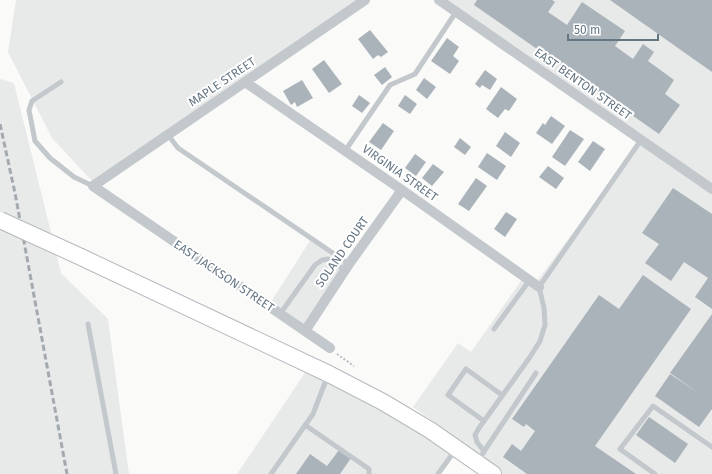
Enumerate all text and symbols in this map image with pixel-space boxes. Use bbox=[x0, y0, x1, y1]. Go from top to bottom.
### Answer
scale bar bbox=[568, 16, 658, 42]
text: 50 m bbox=[574, 23, 600, 37]
street label: EAST BENTON STREET bbox=[532, 45, 635, 123]
street label: MAPLE STREET bbox=[186, 54, 259, 109]
street label: VIRGINIA STREET bbox=[360, 142, 441, 205]
street label: SOLAND COURT bbox=[313, 213, 372, 290]
street label: EAST JACKSON STREET bbox=[171, 237, 278, 315]

